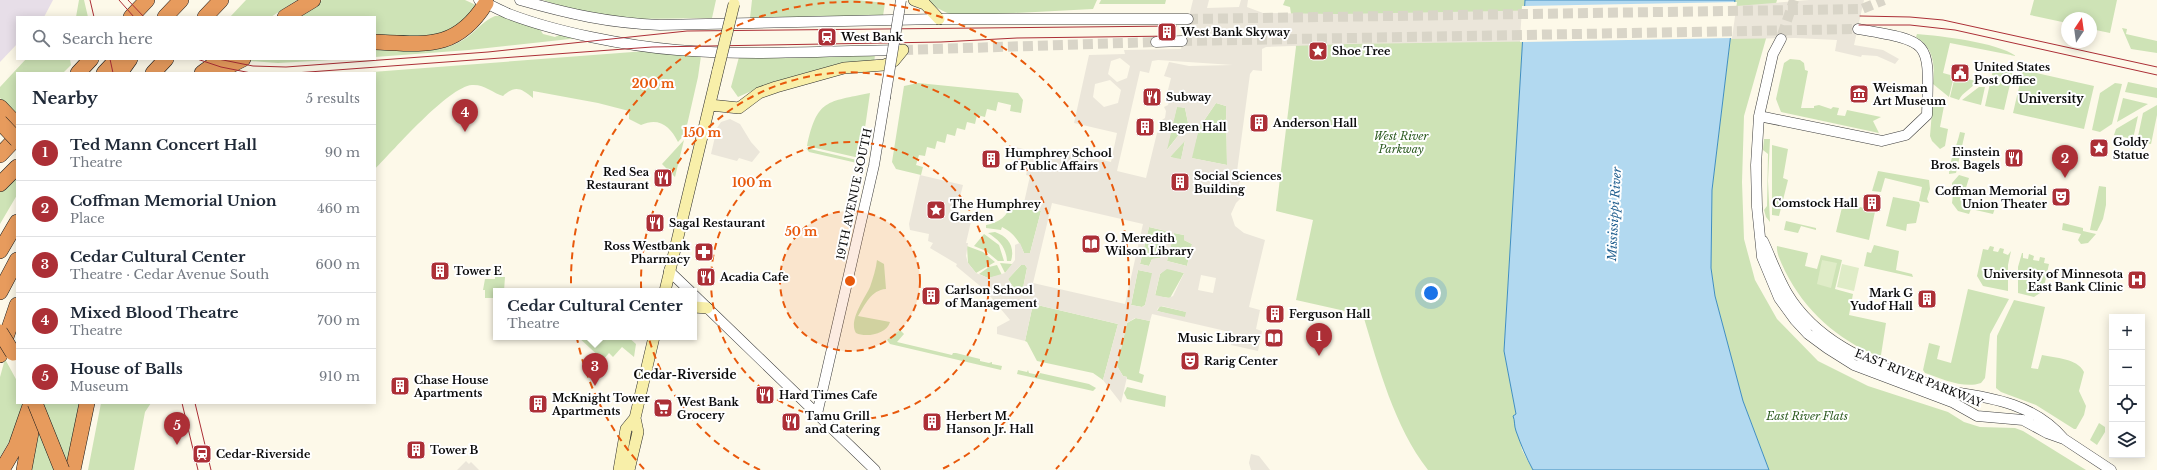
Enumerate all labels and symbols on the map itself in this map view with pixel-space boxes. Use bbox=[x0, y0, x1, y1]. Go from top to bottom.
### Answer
north arrow bbox=[2061, 12, 2097, 48]
building icon: West Bank Skyway bbox=[1156, 21, 1178, 43]
place label: West Bank Skyway bbox=[1180, 25, 1291, 39]
station icon: West Bank bbox=[816, 26, 838, 48]
place label: West Bank bbox=[840, 30, 903, 44]
place icon: Shoe Tree bbox=[1307, 40, 1329, 62]
place label: Shoe Tree bbox=[1332, 44, 1391, 58]
place label: United States Post Office bbox=[1974, 60, 2050, 87]
public building icon: United States Post Office bbox=[1949, 62, 1971, 84]
text: 200 m bbox=[632, 76, 675, 91]
place label: Weisman Art Museum bbox=[1872, 81, 1946, 108]
museum icon: Weisman Art Museum bbox=[1848, 83, 1870, 105]
restaurant icon: Subway bbox=[1141, 86, 1163, 108]
place label: Subway bbox=[1166, 90, 1212, 104]
district label: University bbox=[2018, 91, 2084, 106]
pin: 4 bbox=[452, 99, 478, 132]
building icon: Anderson Hall bbox=[1248, 112, 1270, 134]
building icon: Blegen Hall bbox=[1134, 116, 1156, 138]
place label: Anderson Hall bbox=[1272, 116, 1357, 130]
place label: Blegen Hall bbox=[1159, 120, 1227, 134]
text: 150 m bbox=[683, 125, 722, 140]
street label: 19TH AVENUE SOUTH bbox=[833, 127, 875, 261]
park label: West River Parkway bbox=[1374, 129, 1429, 156]
place label: Goldy Statue bbox=[2113, 135, 2150, 162]
place icon: Goldy Statue bbox=[2088, 137, 2110, 159]
place label: Einstein Bros. Bagels bbox=[1930, 145, 2000, 172]
pin: 2 bbox=[2052, 145, 2078, 178]
place label: Humphrey School of Public Affairs bbox=[1005, 146, 1112, 173]
restaurant icon: Einstein Bros. Bagels bbox=[2003, 147, 2025, 169]
building icon: Humphrey School of Public Affairs bbox=[980, 148, 1002, 170]
place label: Red Sea Restaurant bbox=[586, 165, 650, 192]
water label: Mississippi River bbox=[1604, 166, 1624, 262]
restaurant icon: Red Sea Restaurant bbox=[652, 167, 674, 189]
place label: Social Sciences Building bbox=[1194, 169, 1282, 196]
building icon: Social Sciences Building bbox=[1169, 171, 1191, 193]
text: 100 m bbox=[732, 175, 773, 190]
place label: Coffman Memorial Union Theater bbox=[1935, 184, 2048, 211]
theatre icon: Coffman Memorial Union Theater bbox=[2050, 186, 2072, 208]
building icon: Comstock Hall bbox=[1861, 192, 1883, 214]
place label: Comstock Hall bbox=[1772, 196, 1858, 210]
place label: The Humphrey Garden bbox=[950, 197, 1042, 224]
place icon: The Humphrey Garden bbox=[925, 199, 947, 221]
restaurant icon: Sagal Restaurant bbox=[644, 212, 666, 234]
place label: Sagal Restaurant bbox=[669, 216, 766, 230]
text: 50 m bbox=[785, 224, 818, 239]
place label: O. Meredith Wilson Library bbox=[1104, 231, 1194, 258]
library icon: O. Meredith Wilson Library bbox=[1080, 233, 1102, 255]
place label: Ross Westbank Pharmacy bbox=[604, 239, 691, 266]
pharmacy icon: Ross Westbank Pharmacy bbox=[693, 241, 715, 263]
building icon: Tower E bbox=[429, 260, 451, 282]
place label: Tower E bbox=[454, 264, 502, 278]
restaurant icon: Acadia Cafe bbox=[695, 266, 717, 288]
place label: University of Minnesota East Bank Clinic bbox=[1983, 267, 2124, 294]
hospital icon: University of Minnesota East Bank Clinic bbox=[2126, 269, 2148, 291]
place label: Acadia Cafe bbox=[719, 270, 789, 284]
centre of rings bbox=[843, 274, 857, 288]
place label: Carlson School of Management bbox=[945, 283, 1038, 310]
your location bbox=[1421, 283, 1441, 303]
building icon: Carlson School of Management bbox=[920, 285, 942, 307]
place label: Mark G Yudof Hall bbox=[1849, 286, 1913, 313]
building icon: Mark G Yudof Hall bbox=[1916, 288, 1938, 310]
building icon: Ferguson Hall bbox=[1264, 303, 1286, 325]
place label: Ferguson Hall bbox=[1289, 307, 1371, 321]
pin: 1 bbox=[1306, 323, 1332, 356]
library icon: Music Library bbox=[1263, 327, 1285, 349]
place label: Music Library bbox=[1178, 331, 1261, 345]
street label: EAST RIVER PARKWAY bbox=[1853, 346, 1986, 411]
theatre icon: Rarig Center bbox=[1179, 350, 1201, 372]
pin: 3 bbox=[582, 353, 608, 386]
place label: Rarig Center bbox=[1204, 354, 1278, 368]
district label: Cedar-Riverside bbox=[634, 367, 736, 382]
place label: Chase House Apartments bbox=[413, 373, 489, 400]
building icon: Chase House Apartments bbox=[389, 375, 411, 397]
restaurant icon: Hard Times Cafe bbox=[754, 384, 776, 406]
place label: Hard Times Cafe bbox=[779, 388, 878, 402]
place label: McKnight Tower Apartments bbox=[551, 391, 650, 418]
building icon: McKnight Tower Apartments bbox=[527, 393, 549, 415]
place label: West Bank Grocery bbox=[676, 395, 739, 422]
supermarket icon: West Bank Grocery bbox=[652, 397, 674, 419]
place label: Tamu Grill and Catering bbox=[805, 409, 880, 436]
place label: Herbert M. Hanson Jr. Hall bbox=[946, 409, 1034, 436]
park label: East River Flats bbox=[1765, 409, 1848, 423]
restaurant icon: Tamu Grill and Catering bbox=[780, 411, 802, 433]
building icon: Herbert M. Hanson Jr. Hall bbox=[921, 411, 943, 433]
pin: 5 bbox=[164, 412, 190, 445]
building icon: Tower B bbox=[405, 439, 427, 461]
station icon: Cedar-Riverside bbox=[191, 443, 213, 465]
place label: Tower B bbox=[430, 443, 478, 457]
place label: Cedar-Riverside bbox=[216, 447, 311, 461]

